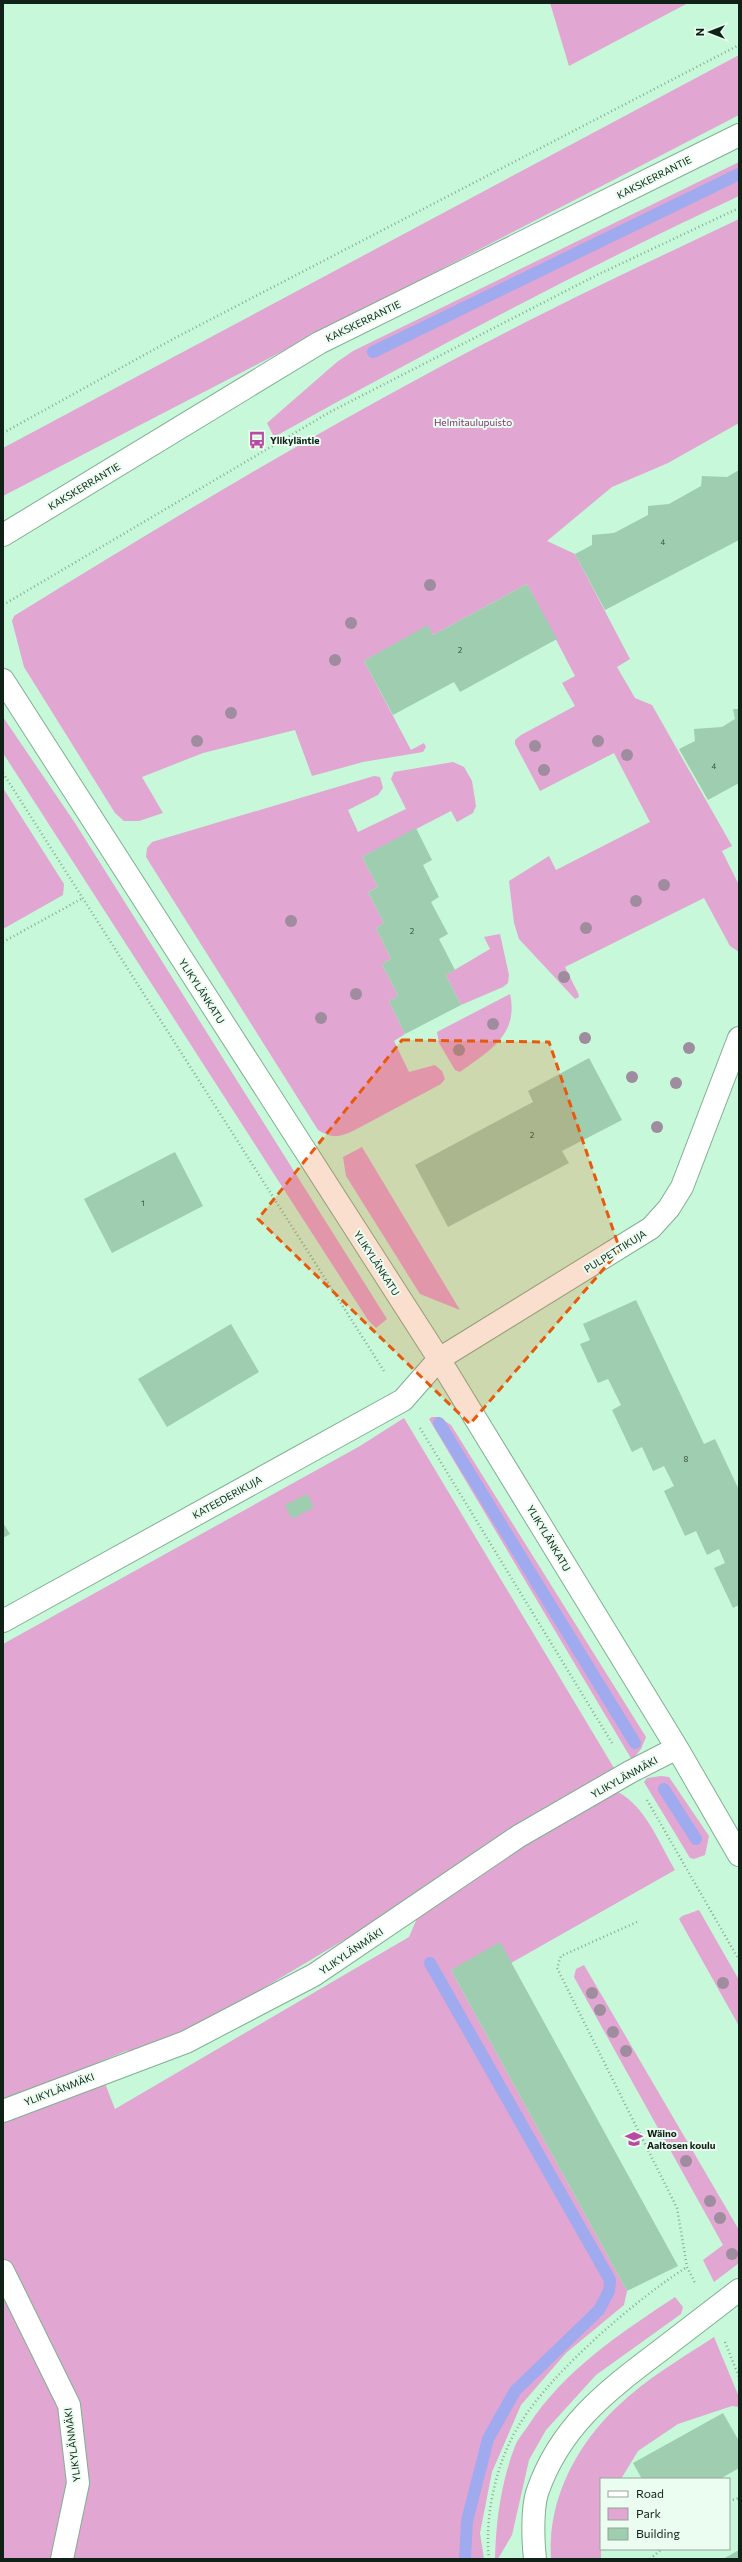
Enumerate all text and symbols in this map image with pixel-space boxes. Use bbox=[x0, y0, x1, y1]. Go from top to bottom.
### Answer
north arrow bbox=[690, 12, 730, 52]
text: N bbox=[693, 28, 706, 36]
street label: KAKSKERRANTIE bbox=[615, 153, 693, 201]
street label: KAKSKERRANTIE bbox=[324, 298, 402, 344]
park label: Helmitaulupuisto bbox=[434, 416, 512, 428]
bus stop icon: Ylikyläntie bbox=[247, 430, 267, 450]
place label: Ylikyläntie bbox=[270, 434, 320, 446]
street label: KAKSKERRANTIE bbox=[46, 460, 122, 512]
house number: 4 bbox=[661, 537, 666, 547]
house number: 2 bbox=[458, 645, 463, 655]
house number: 4 bbox=[712, 761, 717, 771]
house number: 2 bbox=[410, 926, 415, 936]
street label: YLIKYLÄNKATU bbox=[177, 956, 227, 1026]
house number: 2 bbox=[530, 1130, 535, 1140]
house number: 1 bbox=[141, 1198, 145, 1208]
street label: PULPETTIKUJA bbox=[582, 1227, 648, 1275]
street label: YLIKYLÄNKATU bbox=[352, 1228, 402, 1298]
house number: 8 bbox=[684, 1454, 689, 1464]
street label: KATEEDERIKUJA bbox=[190, 1473, 264, 1521]
street label: YLIKYLÄNKATU bbox=[525, 1503, 573, 1573]
street label: YLIKYLÄNMÄKI bbox=[589, 1754, 659, 1800]
street label: YLIKYLÄNMÄKI bbox=[317, 1925, 385, 1977]
street label: YLIKYLÄNMÄKI bbox=[22, 2070, 96, 2108]
place label: Wäino Aaltosen koulu bbox=[647, 2127, 716, 2151]
school or university icon: Wäino Aaltosen koulu bbox=[624, 2129, 644, 2149]
street label: YLIKYLÄNMÄKI bbox=[62, 2407, 82, 2483]
legend bbox=[600, 2478, 730, 2550]
text: Road bbox=[636, 2486, 664, 2500]
text: Park bbox=[636, 2506, 662, 2520]
text: Building bbox=[636, 2526, 680, 2540]

